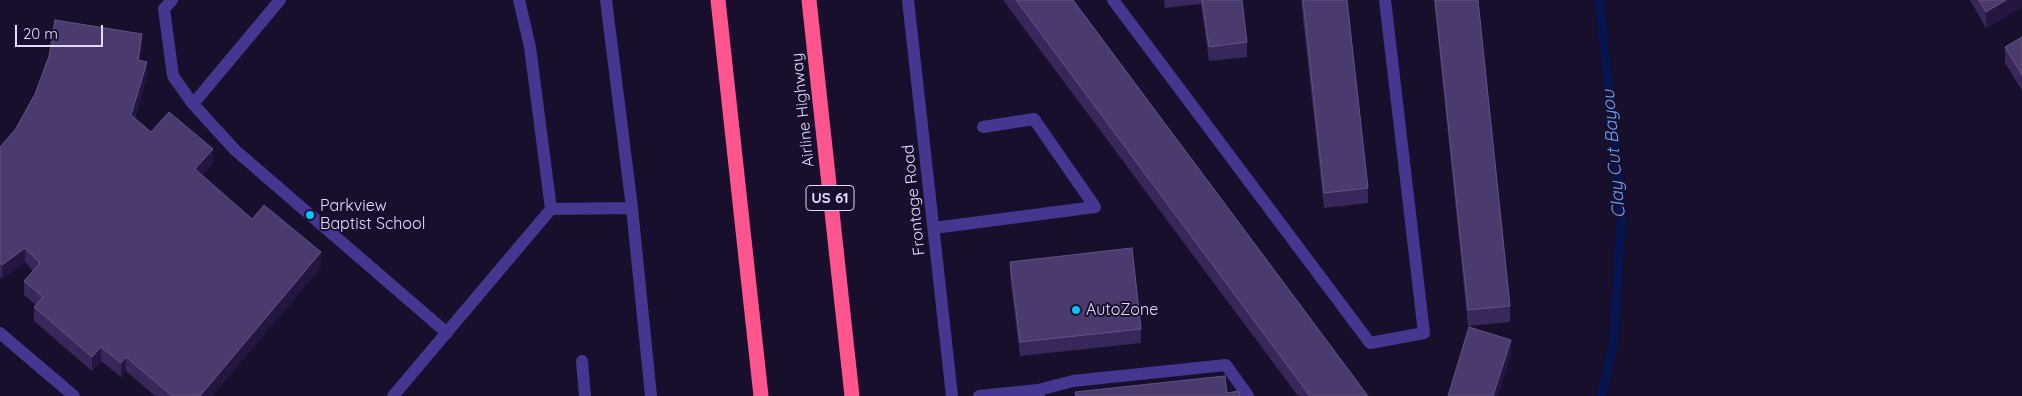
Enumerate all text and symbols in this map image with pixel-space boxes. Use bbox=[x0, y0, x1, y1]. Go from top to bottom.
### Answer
scale bar bbox=[18, 15, 105, 47]
text: 20 m bbox=[23, 24, 58, 43]
street label: Airline Highway bbox=[787, 52, 819, 168]
water label: Clay Cut Bayou bbox=[1598, 89, 1630, 219]
street label: Frontage Road bbox=[899, 144, 929, 256]
road number: US 61 bbox=[806, 186, 854, 210]
place label: Parkview Baptist School bbox=[320, 196, 425, 234]
marker: Parkview Baptist School bbox=[304, 209, 316, 221]
place label: AutoZone bbox=[1086, 300, 1158, 320]
marker: AutoZone bbox=[1070, 304, 1082, 316]

